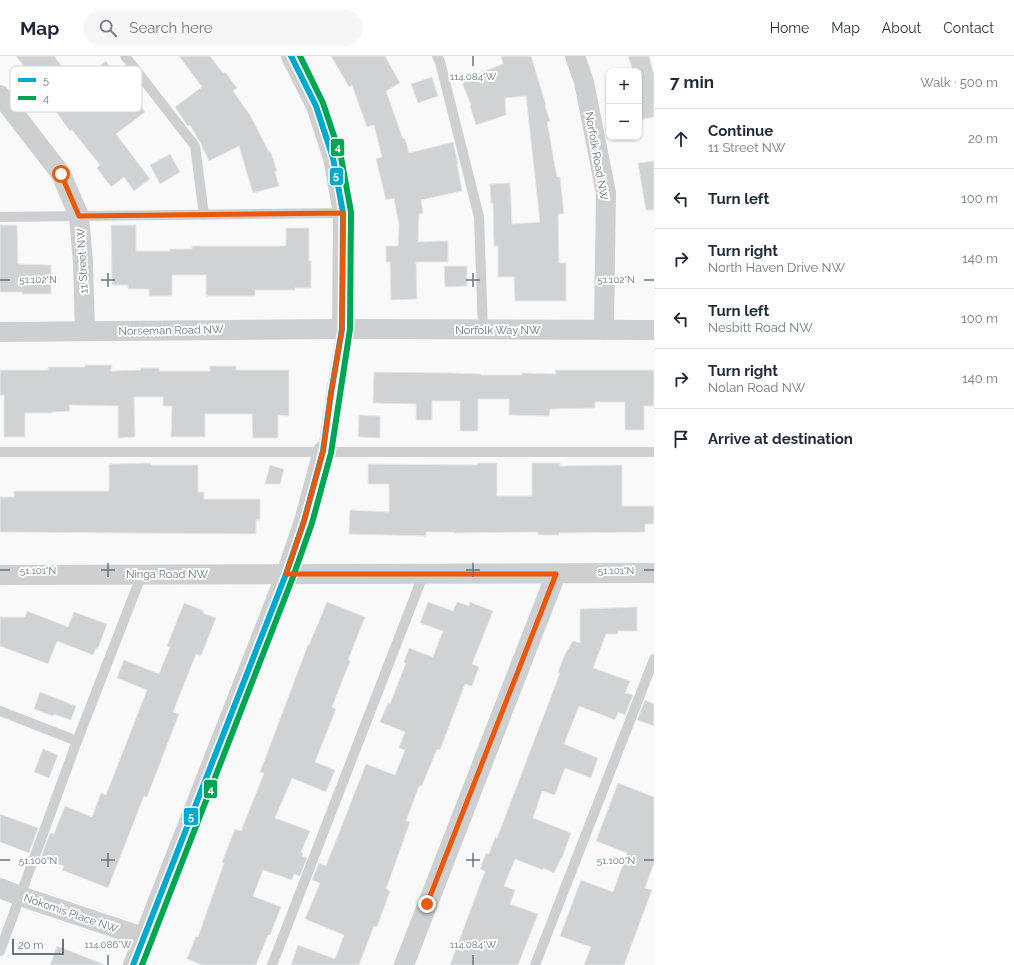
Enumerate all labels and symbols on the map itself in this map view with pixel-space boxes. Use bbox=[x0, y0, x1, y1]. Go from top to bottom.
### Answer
legend bbox=[10, 66, 142, 112]
text: 114.084°W bbox=[450, 71, 497, 82]
text: 5 bbox=[43, 74, 49, 87]
text: 4 bbox=[43, 92, 49, 105]
street label: Norfolk Road NW bbox=[582, 111, 611, 202]
line badge: 4 bbox=[330, 138, 345, 157]
text: 4 bbox=[335, 141, 341, 154]
route start bbox=[52, 165, 70, 183]
line badge: 5 bbox=[329, 167, 344, 186]
text: 5 bbox=[333, 170, 339, 183]
street label: 11 Street NW bbox=[74, 227, 91, 294]
text: 51.102°N bbox=[19, 274, 57, 285]
text: 51.102°N bbox=[597, 274, 635, 285]
street label: Norseman Road NW bbox=[118, 323, 224, 338]
street label: Norfolk Way NW bbox=[455, 324, 541, 337]
text: 51.101°N bbox=[20, 565, 56, 576]
text: 51.101°N bbox=[598, 565, 634, 576]
street label: Ninga Road NW bbox=[126, 568, 209, 581]
line badge: 4 bbox=[203, 779, 218, 799]
text: 4 bbox=[208, 783, 214, 796]
line badge: 5 bbox=[183, 807, 199, 826]
text: 5 bbox=[188, 811, 194, 824]
text: 51.100°N bbox=[19, 855, 57, 866]
text: 51.100°N bbox=[597, 855, 635, 866]
street label: Nokomis Place NW bbox=[22, 891, 120, 936]
route end bbox=[418, 895, 436, 913]
scale bar bbox=[12, 937, 64, 956]
text: 114.086°W bbox=[84, 939, 132, 950]
text: 114.084°W bbox=[450, 939, 497, 950]

